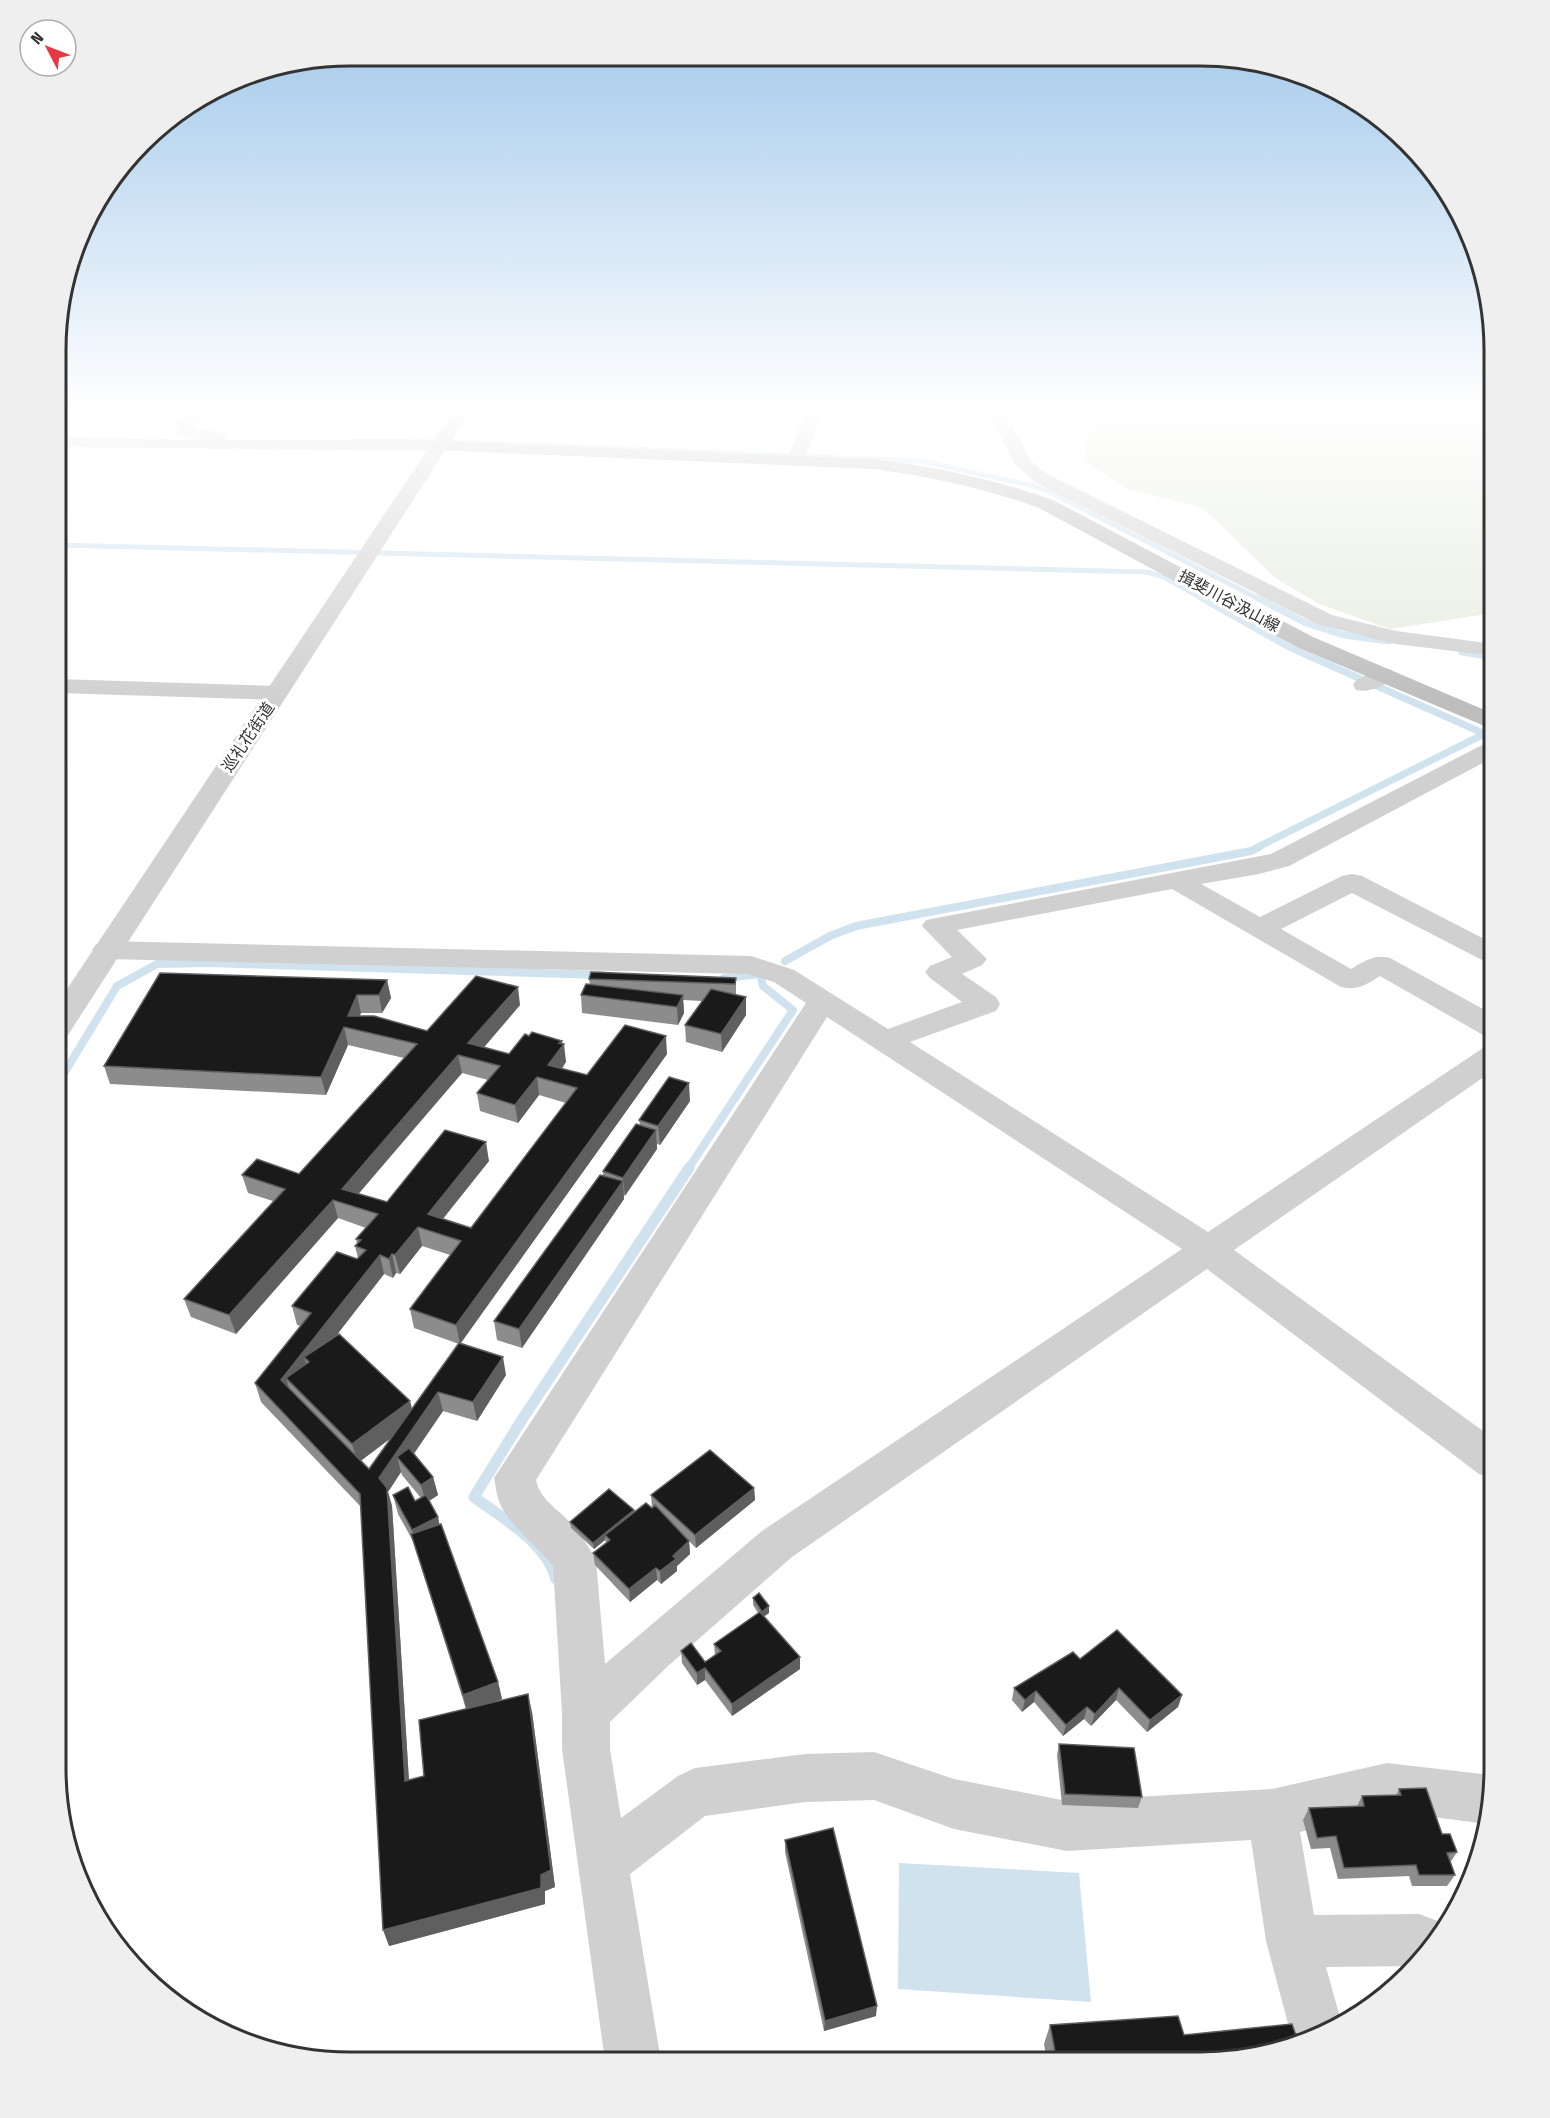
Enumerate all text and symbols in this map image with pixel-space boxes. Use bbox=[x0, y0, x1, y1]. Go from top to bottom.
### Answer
north arrow bbox=[18, 18, 78, 78]
text: N bbox=[27, 28, 47, 48]
street label: 揖斐川谷汲山線 bbox=[1175, 566, 1283, 636]
street label: 巡礼花街道 bbox=[218, 699, 278, 775]

